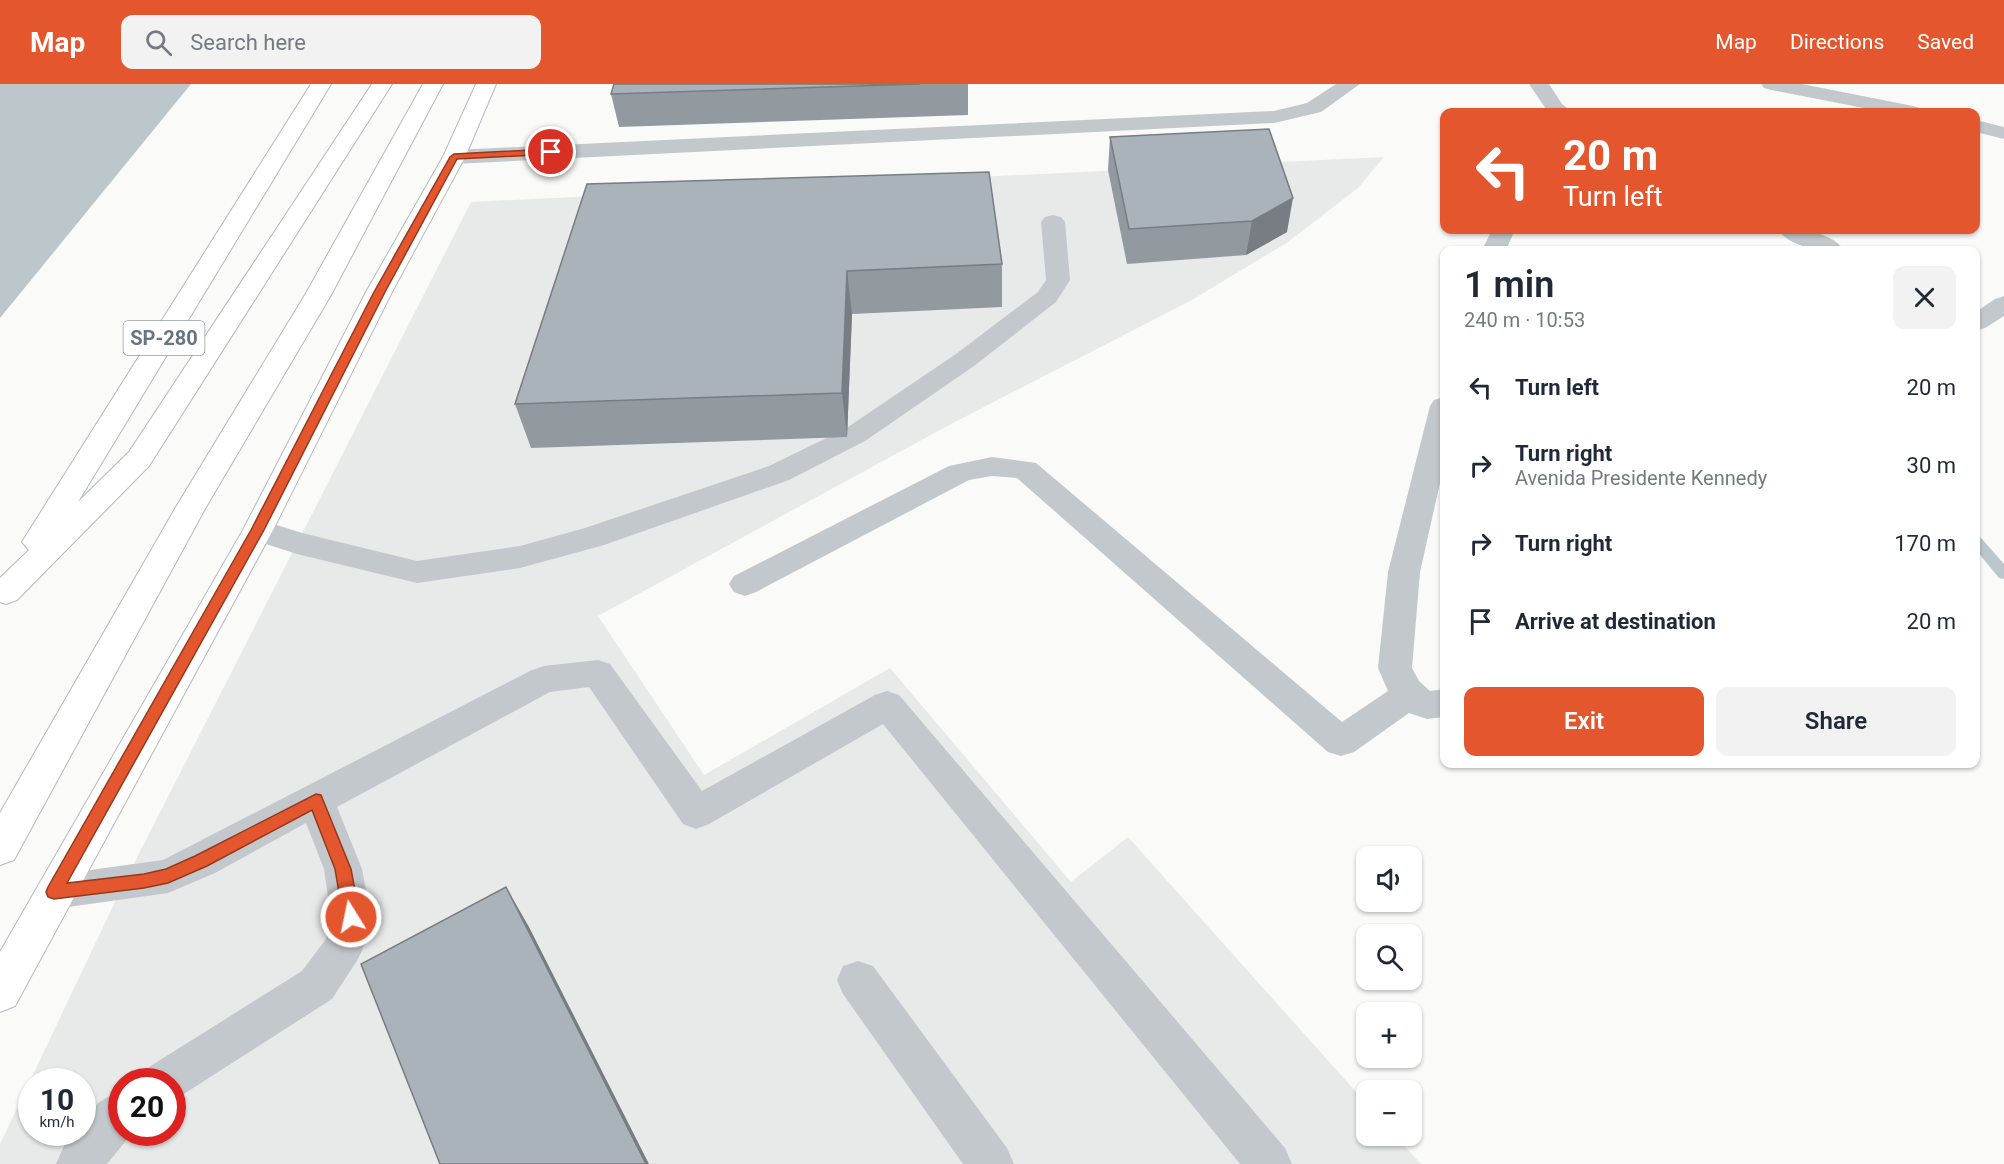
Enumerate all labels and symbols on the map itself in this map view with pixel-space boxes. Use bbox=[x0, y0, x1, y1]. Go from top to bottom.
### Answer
pin bbox=[525, 126, 576, 177]
road number: SP-280 bbox=[124, 321, 204, 355]
position arrow bbox=[319, 885, 383, 949]
speed limit sign: 20 bbox=[108, 1068, 186, 1146]

